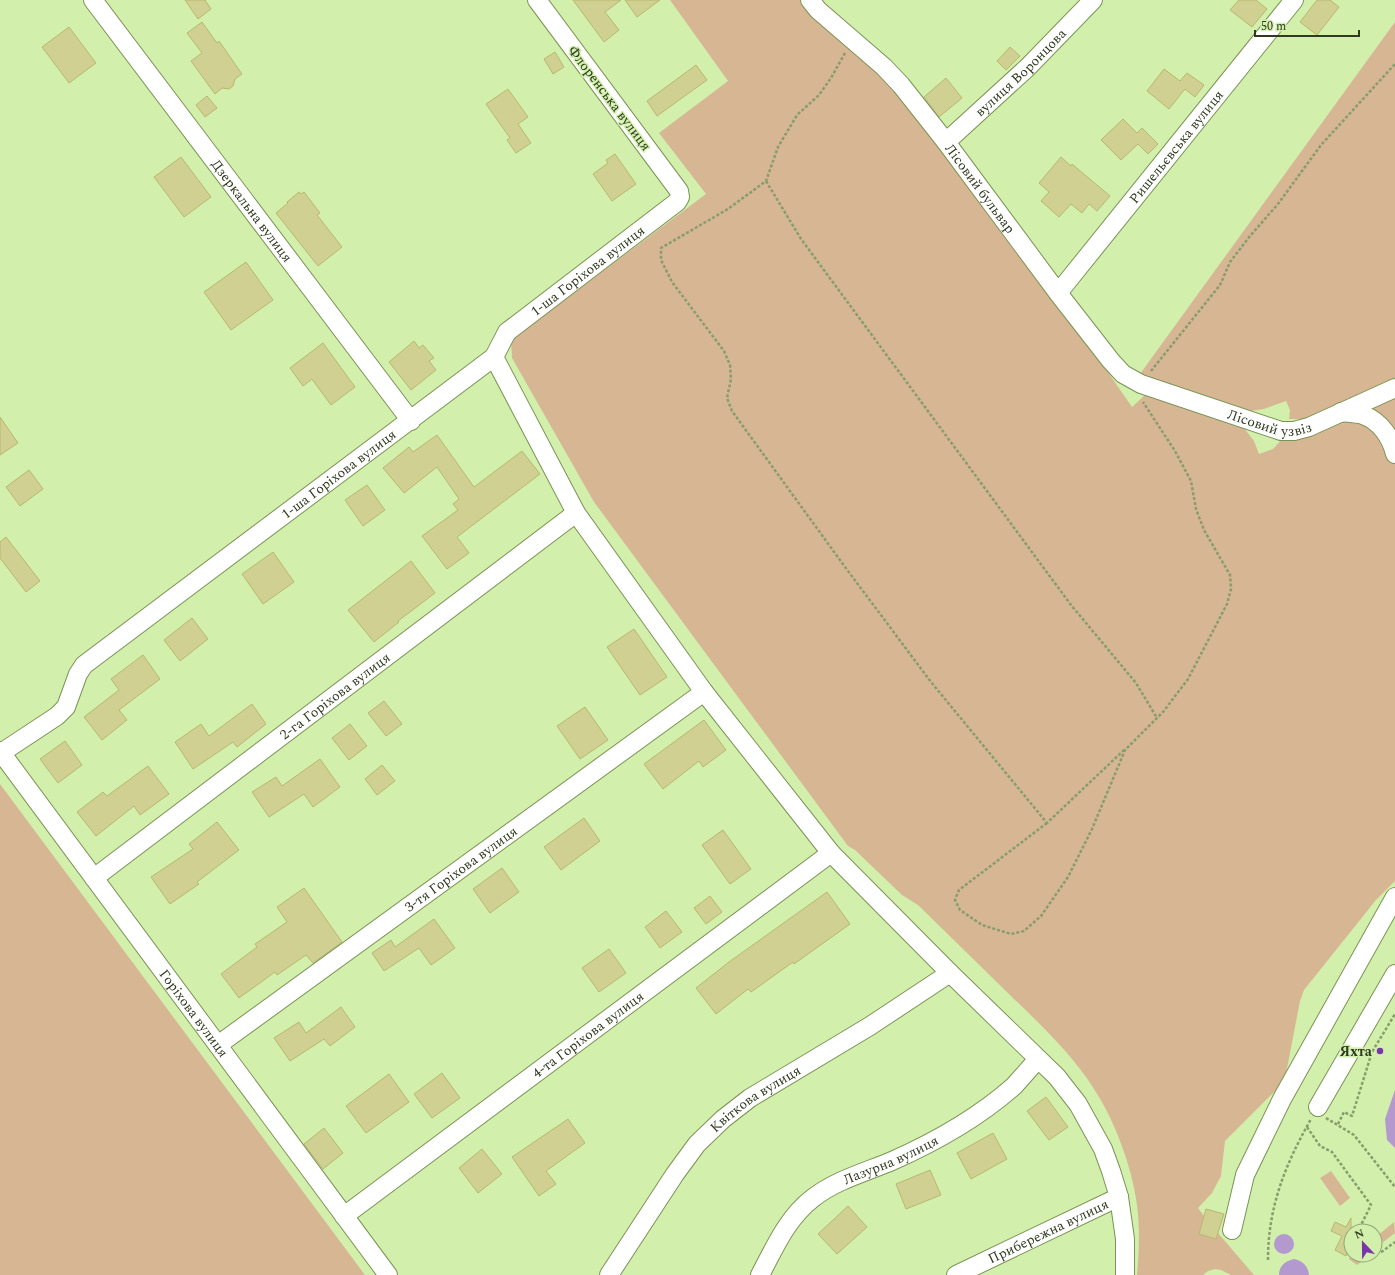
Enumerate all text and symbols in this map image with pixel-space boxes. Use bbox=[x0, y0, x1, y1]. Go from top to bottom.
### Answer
scale bar bbox=[1255, 12, 1359, 38]
text: 50 m bbox=[1261, 17, 1286, 36]
street label: вулиця Воронцова bbox=[970, 23, 1071, 122]
street label: Флоренська вулиця bbox=[563, 41, 656, 155]
street label: Ришельєвська вулиця bbox=[1124, 85, 1229, 208]
street label: Лісовий бульвар bbox=[940, 139, 1020, 238]
street label: Дзеркальна вулиця bbox=[206, 155, 298, 267]
street label: 1-ша Горіхова вулиця bbox=[526, 220, 649, 321]
street label: Лісовий узвіз bbox=[1224, 404, 1314, 442]
street label: 1-ша Горіхова вулиця bbox=[277, 424, 401, 524]
street label: 2-га Горіхова вулиця bbox=[275, 647, 395, 745]
street label: 3-тя Горіхова вулиця bbox=[400, 821, 522, 917]
street label: Горіхова вулиця bbox=[154, 965, 233, 1062]
street label: 4-та Горіхова вулиця bbox=[528, 986, 648, 1083]
place label: Яхта bbox=[1340, 1041, 1373, 1062]
marker: Яхта bbox=[1375, 1046, 1385, 1056]
street label: Квіткова вулиця bbox=[705, 1060, 805, 1138]
street label: Лазурна вулиця bbox=[840, 1130, 942, 1190]
street label: Прибережна вулиця bbox=[984, 1194, 1112, 1269]
north arrow bbox=[1343, 1223, 1383, 1263]
text: N bbox=[1352, 1225, 1367, 1244]

